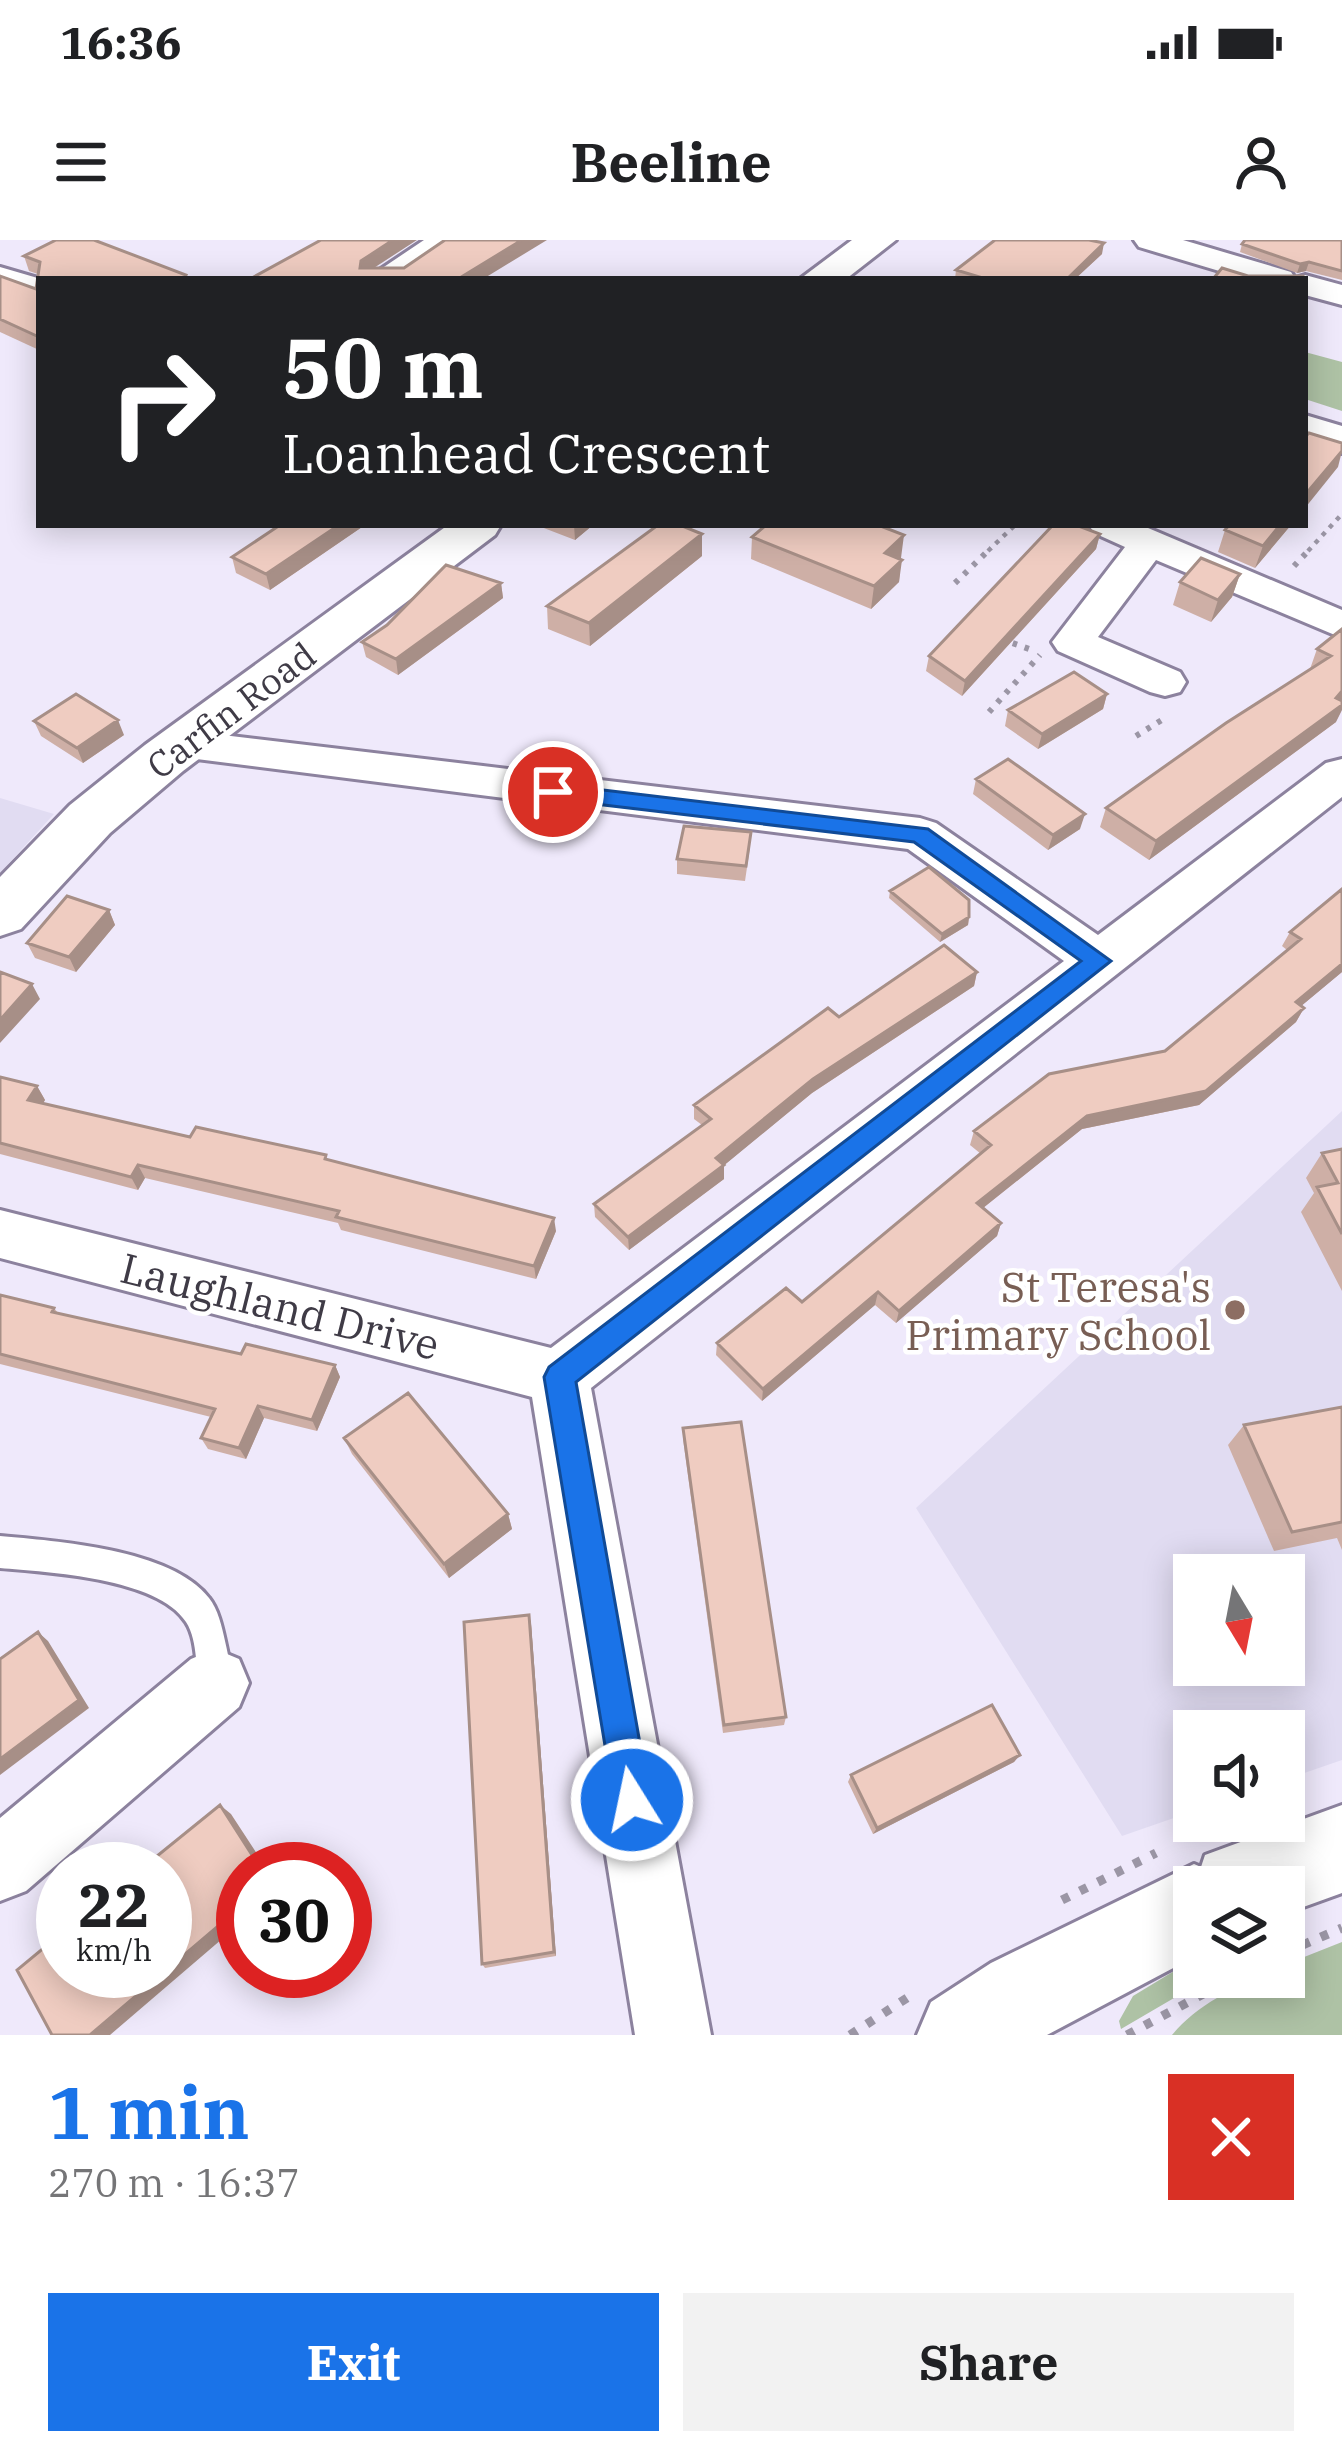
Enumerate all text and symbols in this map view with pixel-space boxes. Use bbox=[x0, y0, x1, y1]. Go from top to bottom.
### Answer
text: 16:36 bbox=[60, 13, 182, 71]
text: Beeline bbox=[570, 127, 772, 197]
icon: menu bbox=[48, 129, 114, 195]
icon: person bbox=[1228, 129, 1294, 195]
text: 50 m bbox=[282, 312, 484, 421]
icon: right bbox=[84, 324, 240, 480]
text: Loanhead Crescent bbox=[282, 418, 770, 488]
street label: Carfin Road bbox=[137, 631, 325, 789]
pin bbox=[502, 741, 604, 843]
icon: arrive bbox=[520, 759, 586, 825]
street label: Laughland Drive bbox=[115, 1240, 445, 1372]
place label: St Teresa's Primary School bbox=[905, 1259, 1211, 1362]
marker: St Teresa's Primary School bbox=[1222, 1297, 1248, 1323]
north arrow bbox=[1173, 1554, 1305, 1686]
map controls bbox=[1173, 1554, 1305, 1998]
button: sound bbox=[1173, 1710, 1305, 1842]
position arrow bbox=[569, 1737, 695, 1863]
speed limit sign: 30 bbox=[216, 1842, 372, 1998]
text: 22 bbox=[78, 1865, 150, 1944]
button: layers bbox=[1173, 1866, 1305, 1998]
text: km/h bbox=[76, 1930, 152, 1969]
text: 1 min bbox=[48, 2065, 250, 2159]
button: close bbox=[1168, 2074, 1294, 2200]
text: 270 m · 16:37 bbox=[48, 2157, 300, 2208]
button: Exit bbox=[48, 2293, 659, 2431]
button: Share bbox=[683, 2293, 1294, 2431]

